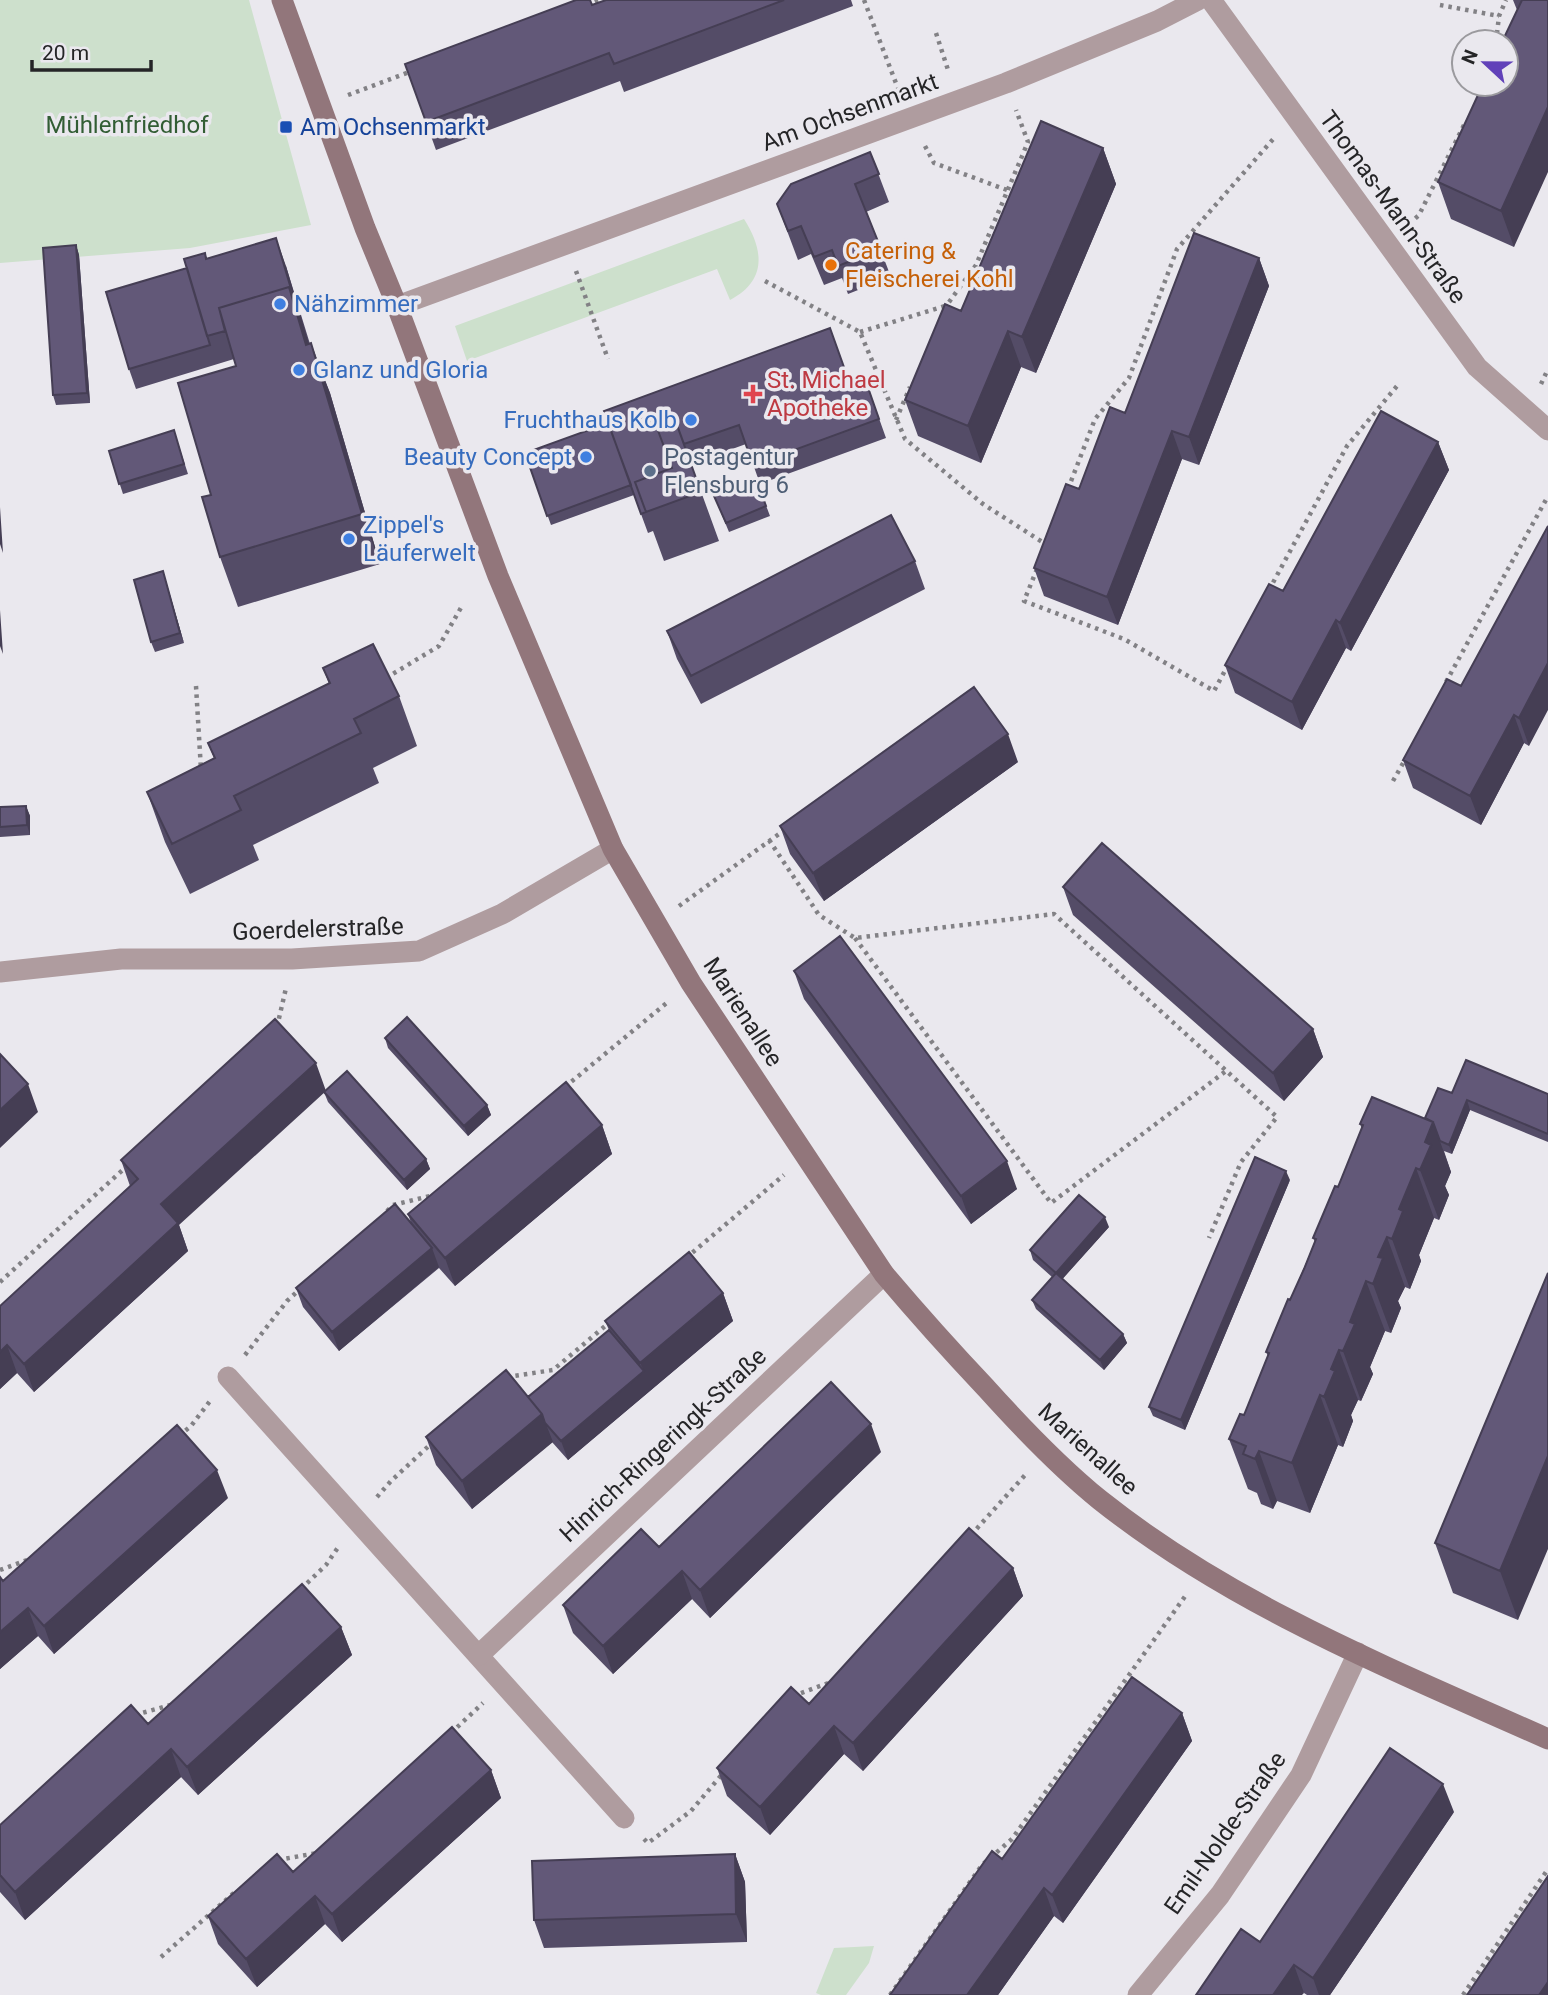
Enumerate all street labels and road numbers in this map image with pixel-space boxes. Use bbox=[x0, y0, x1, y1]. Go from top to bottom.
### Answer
street label: Am Ochsenmarkt bbox=[758, 67, 942, 157]
street label: Thomas-Mann-Straße bbox=[1314, 105, 1472, 309]
street label: Goerdelerstraße bbox=[232, 912, 404, 946]
street label: Marienallee bbox=[697, 952, 789, 1072]
street label: Hinrich-Ringeringk-Straße bbox=[554, 1342, 772, 1548]
street label: Marienallee bbox=[1033, 1397, 1143, 1501]
street label: Emil-Nolde-Straße bbox=[1158, 1746, 1292, 1920]

